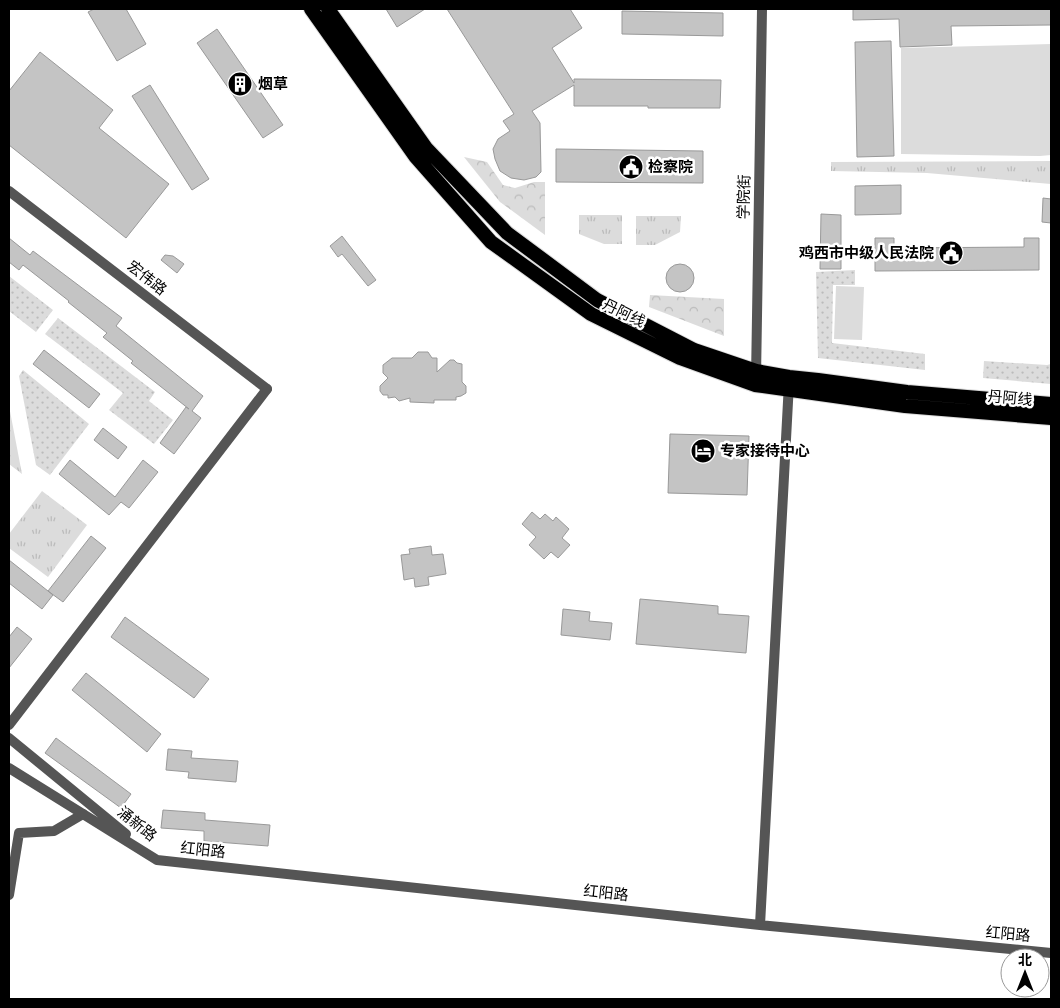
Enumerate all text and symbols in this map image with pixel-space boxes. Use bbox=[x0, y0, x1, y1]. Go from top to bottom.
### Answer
building icon: 烟草 bbox=[227, 71, 253, 97]
place label: 烟草 bbox=[258, 75, 288, 93]
public building icon: 检察院 bbox=[618, 154, 644, 180]
place label: 检察院 bbox=[648, 158, 693, 176]
street label: 学院街 bbox=[735, 174, 753, 220]
public building icon: 鸡西市中级人民法院 bbox=[938, 240, 964, 266]
place label: 鸡西市中级人民法院 bbox=[799, 244, 934, 262]
street label: 宏伟路 bbox=[124, 257, 170, 299]
street label: 丹阿线 bbox=[600, 295, 648, 331]
street label: 丹阿线 bbox=[987, 387, 1033, 409]
hotel icon: 专家接待中心 bbox=[690, 438, 716, 464]
place label: 专家接待中心 bbox=[720, 442, 810, 460]
street label: 涌新路 bbox=[114, 803, 160, 845]
street label: 红阳路 bbox=[180, 839, 226, 861]
street label: 红阳路 bbox=[583, 882, 629, 904]
street label: 红阳路 bbox=[985, 923, 1031, 945]
north arrow bbox=[1000, 948, 1050, 998]
text: 北 bbox=[1018, 952, 1032, 969]

